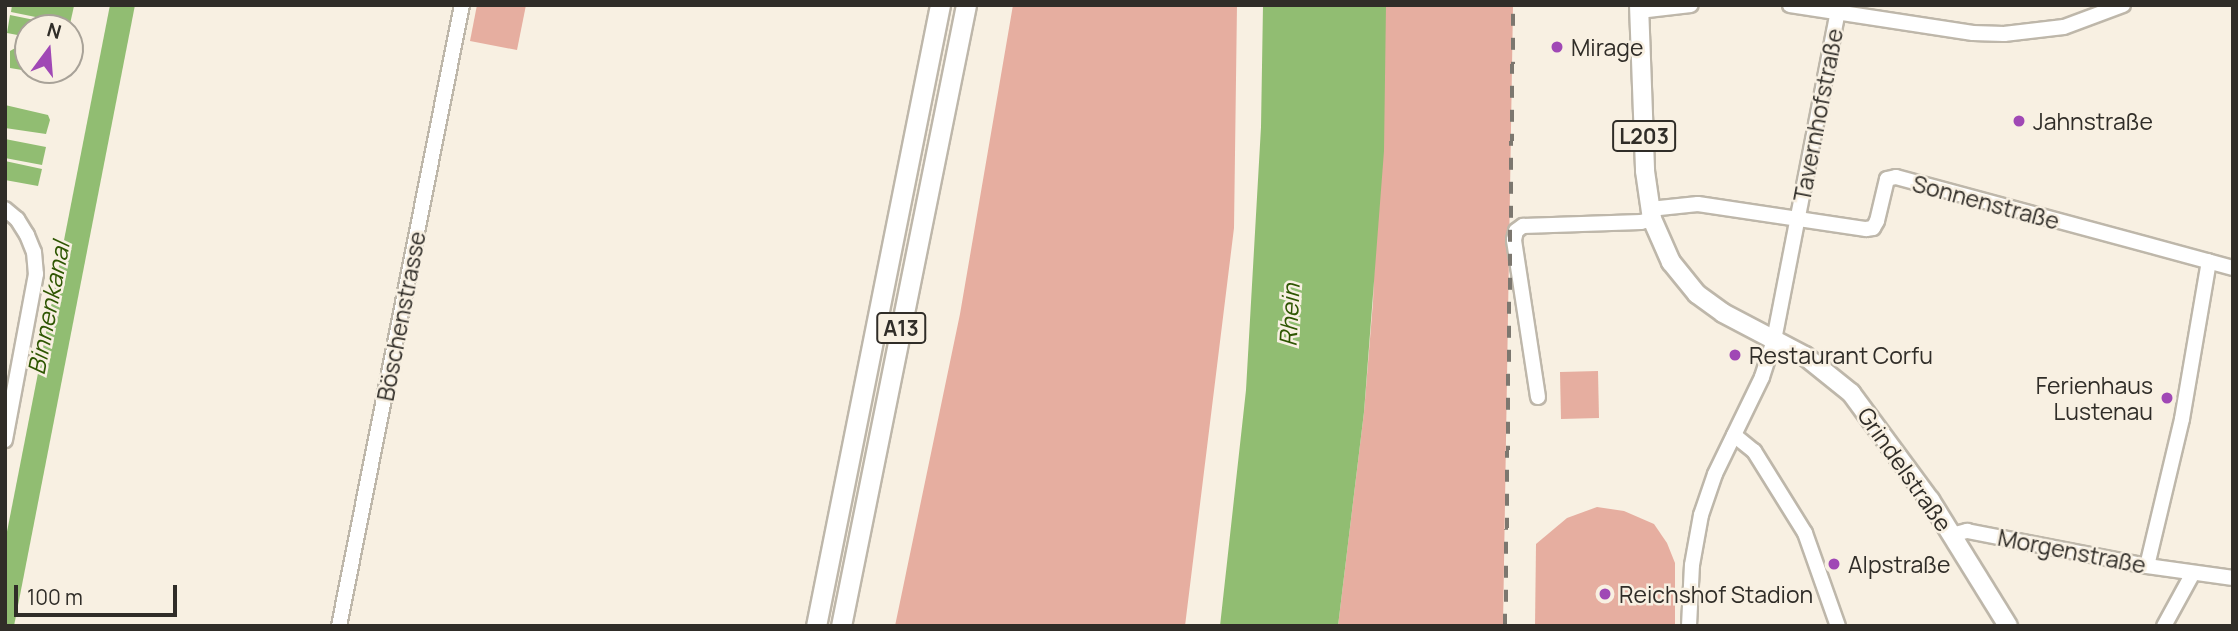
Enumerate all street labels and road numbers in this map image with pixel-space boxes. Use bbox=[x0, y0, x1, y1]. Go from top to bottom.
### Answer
street label: Tavernhofstraße bbox=[1788, 26, 1848, 204]
road number: L203 bbox=[1611, 118, 1677, 154]
street label: Sonnenstraße bbox=[1910, 169, 2062, 235]
street label: Böschenstrasse bbox=[371, 229, 431, 403]
road number: A13 bbox=[875, 310, 927, 346]
street label: Grindelstraße bbox=[1852, 402, 1958, 536]
street label: Morgenstraße bbox=[1996, 523, 2148, 579]

